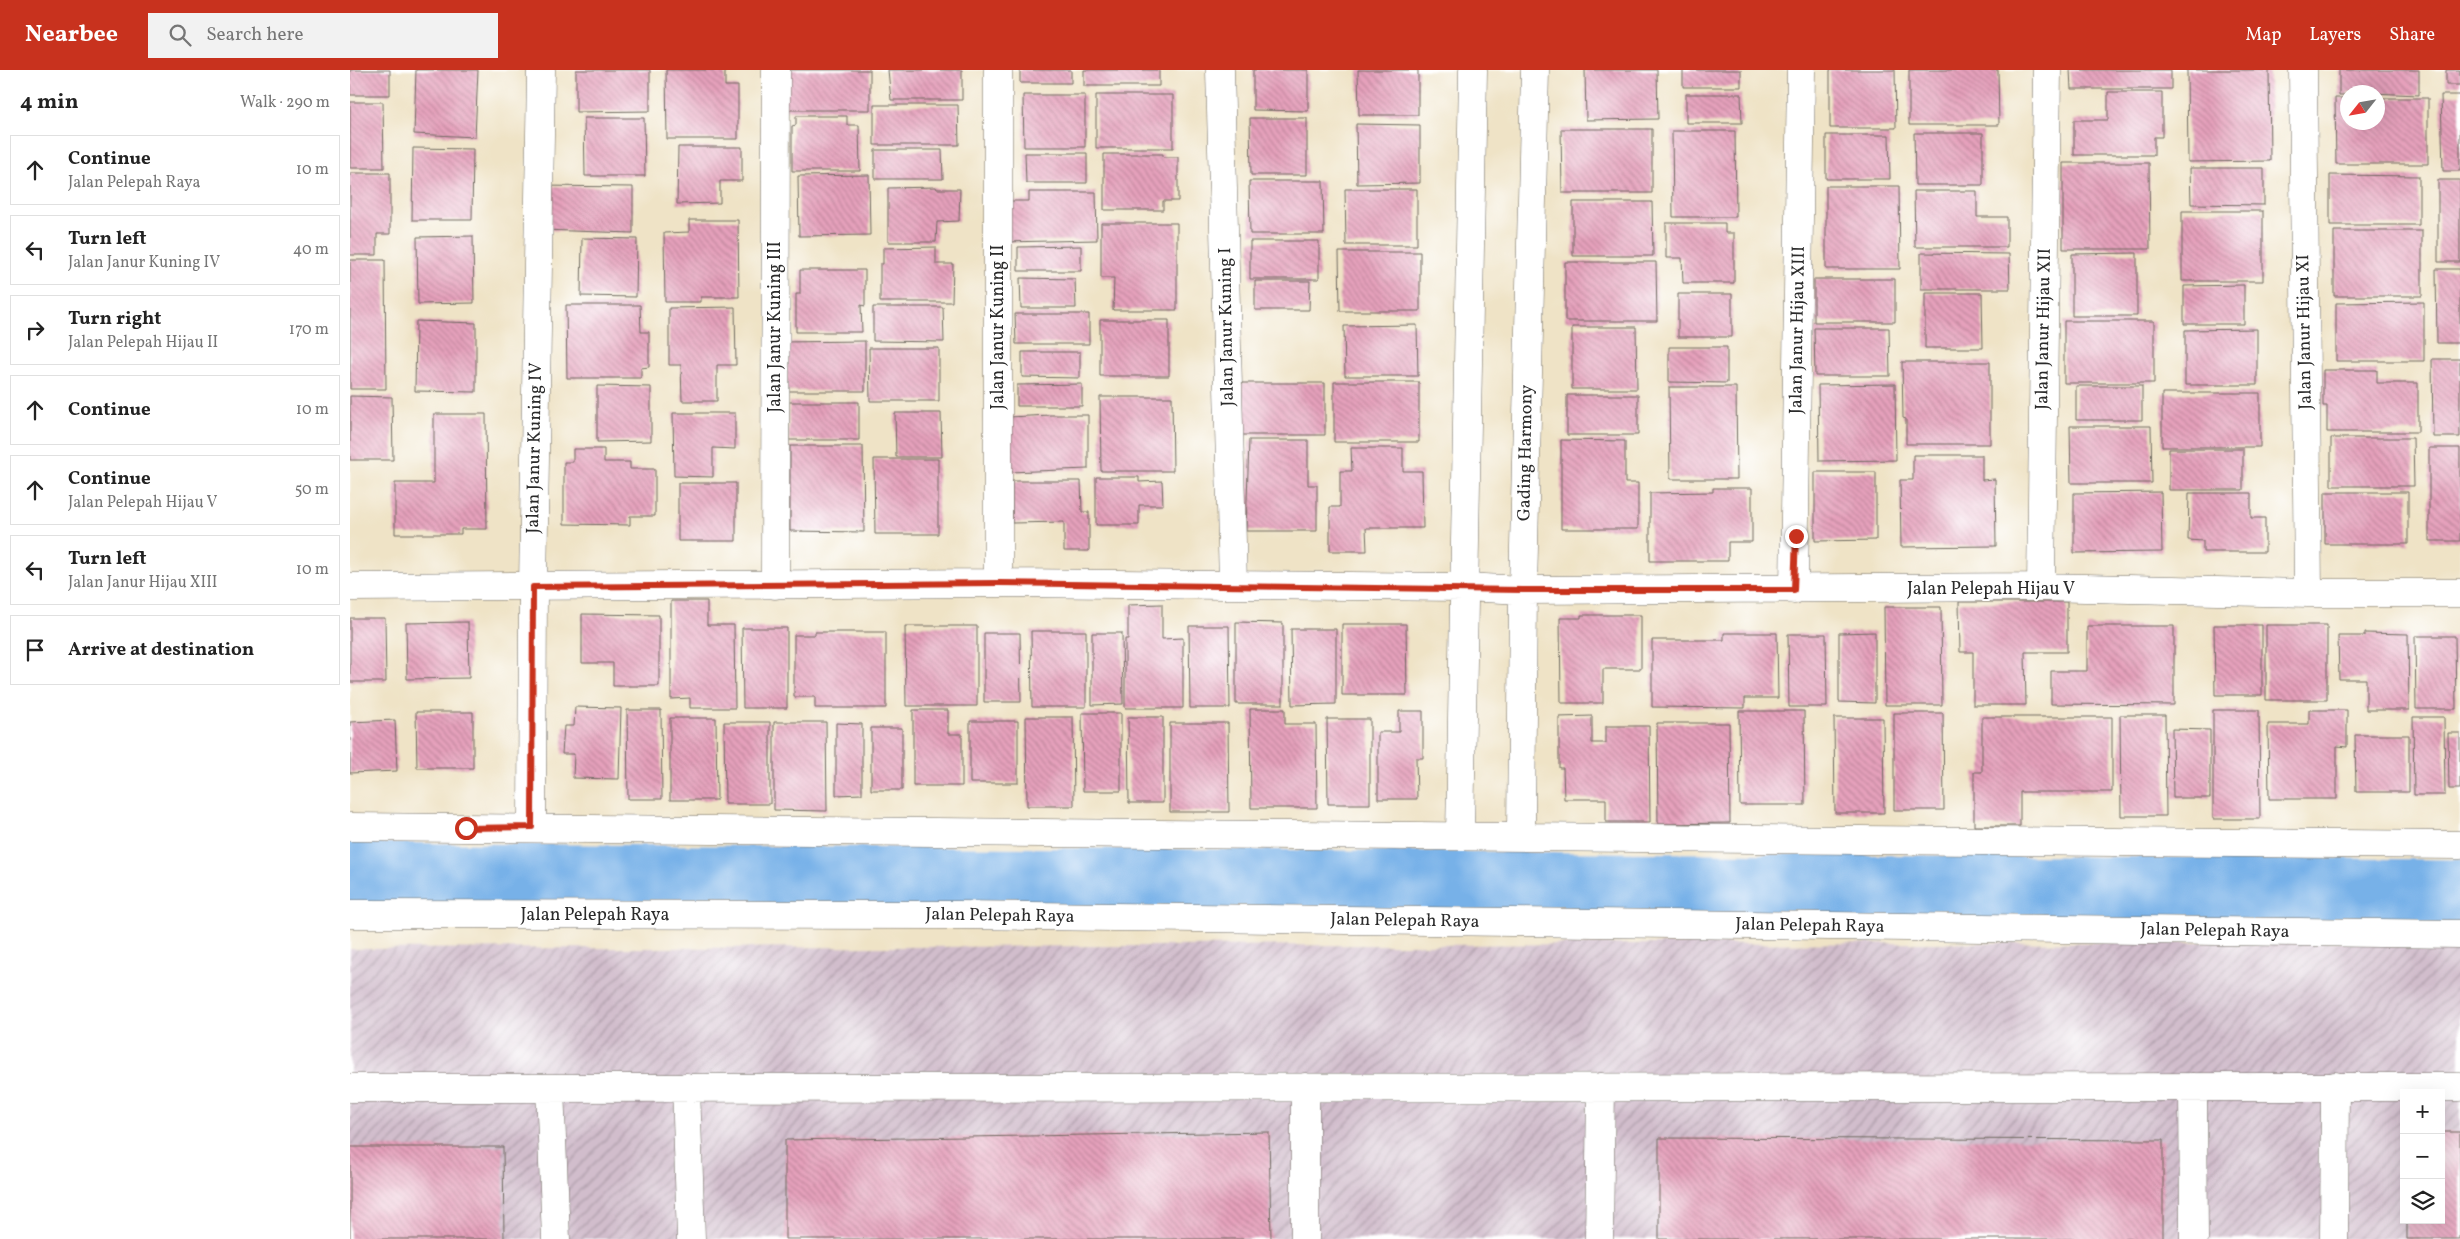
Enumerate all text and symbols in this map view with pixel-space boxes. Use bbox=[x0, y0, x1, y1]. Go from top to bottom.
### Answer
search box bbox=[148, 13, 498, 58]
text: Nearbee bbox=[25, 18, 118, 52]
icon: search bbox=[166, 21, 194, 49]
text: Search here bbox=[206, 22, 303, 48]
text: Map bbox=[2245, 23, 2281, 48]
text: Layers bbox=[2309, 23, 2361, 48]
text: Share bbox=[2389, 23, 2435, 48]
north arrow bbox=[2340, 85, 2385, 130]
text: 4 min bbox=[20, 88, 79, 117]
text: Walk · 290 m bbox=[240, 92, 330, 114]
text: Continue bbox=[68, 146, 151, 172]
icon: ahead bbox=[21, 156, 49, 184]
text: 10 m bbox=[296, 159, 329, 181]
text: Jalan Pelepah Raya bbox=[68, 172, 201, 194]
text: Turn left bbox=[68, 226, 147, 252]
icon: left bbox=[21, 236, 49, 264]
text: 40 m bbox=[293, 239, 329, 261]
street label: Jalan Janur Kuning III bbox=[763, 241, 788, 413]
street label: Jalan Janur Kuning II bbox=[986, 244, 1011, 410]
street label: Jalan Janur Hijau XIII bbox=[1784, 246, 1812, 414]
street label: Jalan Janur Kuning I bbox=[1213, 247, 1241, 407]
street label: Jalan Janur Hijau XII bbox=[2030, 248, 2058, 410]
text: Jalan Janur Kuning IV bbox=[68, 252, 220, 274]
street label: Jalan Janur Hijau XI bbox=[2291, 254, 2319, 410]
text: Turn right bbox=[68, 306, 161, 332]
icon: right bbox=[21, 316, 49, 344]
text: 170 m bbox=[289, 319, 329, 341]
text: Jalan Pelepah Hijau II bbox=[68, 332, 218, 354]
street label: Jalan Janur Kuning IV bbox=[521, 362, 549, 534]
street label: Gading Harmony bbox=[1512, 384, 1540, 521]
icon: ahead bbox=[21, 396, 49, 424]
text: Continue bbox=[68, 397, 151, 423]
text: 10 m bbox=[296, 399, 329, 421]
text: Continue bbox=[68, 466, 151, 492]
icon: ahead bbox=[21, 476, 49, 504]
text: 50 m bbox=[295, 479, 329, 501]
text: Jalan Pelepah Hijau V bbox=[68, 492, 217, 514]
route end bbox=[1785, 525, 1808, 548]
text: Turn left bbox=[68, 546, 147, 572]
icon: left bbox=[21, 556, 49, 584]
text: 10 m bbox=[296, 559, 329, 581]
text: Jalan Janur Hijau XIII bbox=[68, 572, 218, 594]
street label: Jalan Pelepah Hijau V bbox=[1907, 577, 2075, 602]
icon: arrive bbox=[21, 636, 49, 664]
text: Arrive at destination bbox=[68, 637, 254, 663]
route start bbox=[455, 817, 478, 840]
street label: Jalan Pelepah Raya bbox=[925, 902, 1075, 930]
street label: Jalan Pelepah Raya bbox=[520, 903, 670, 928]
street label: Jalan Pelepah Raya bbox=[1330, 907, 1480, 935]
street label: Jalan Pelepah Raya bbox=[1735, 912, 1885, 940]
street label: Jalan Pelepah Raya bbox=[2140, 917, 2290, 945]
map controls bbox=[2400, 1089, 2445, 1224]
button: + bbox=[2400, 1089, 2445, 1134]
button: − bbox=[2400, 1134, 2445, 1179]
button: layers bbox=[2400, 1179, 2445, 1224]

